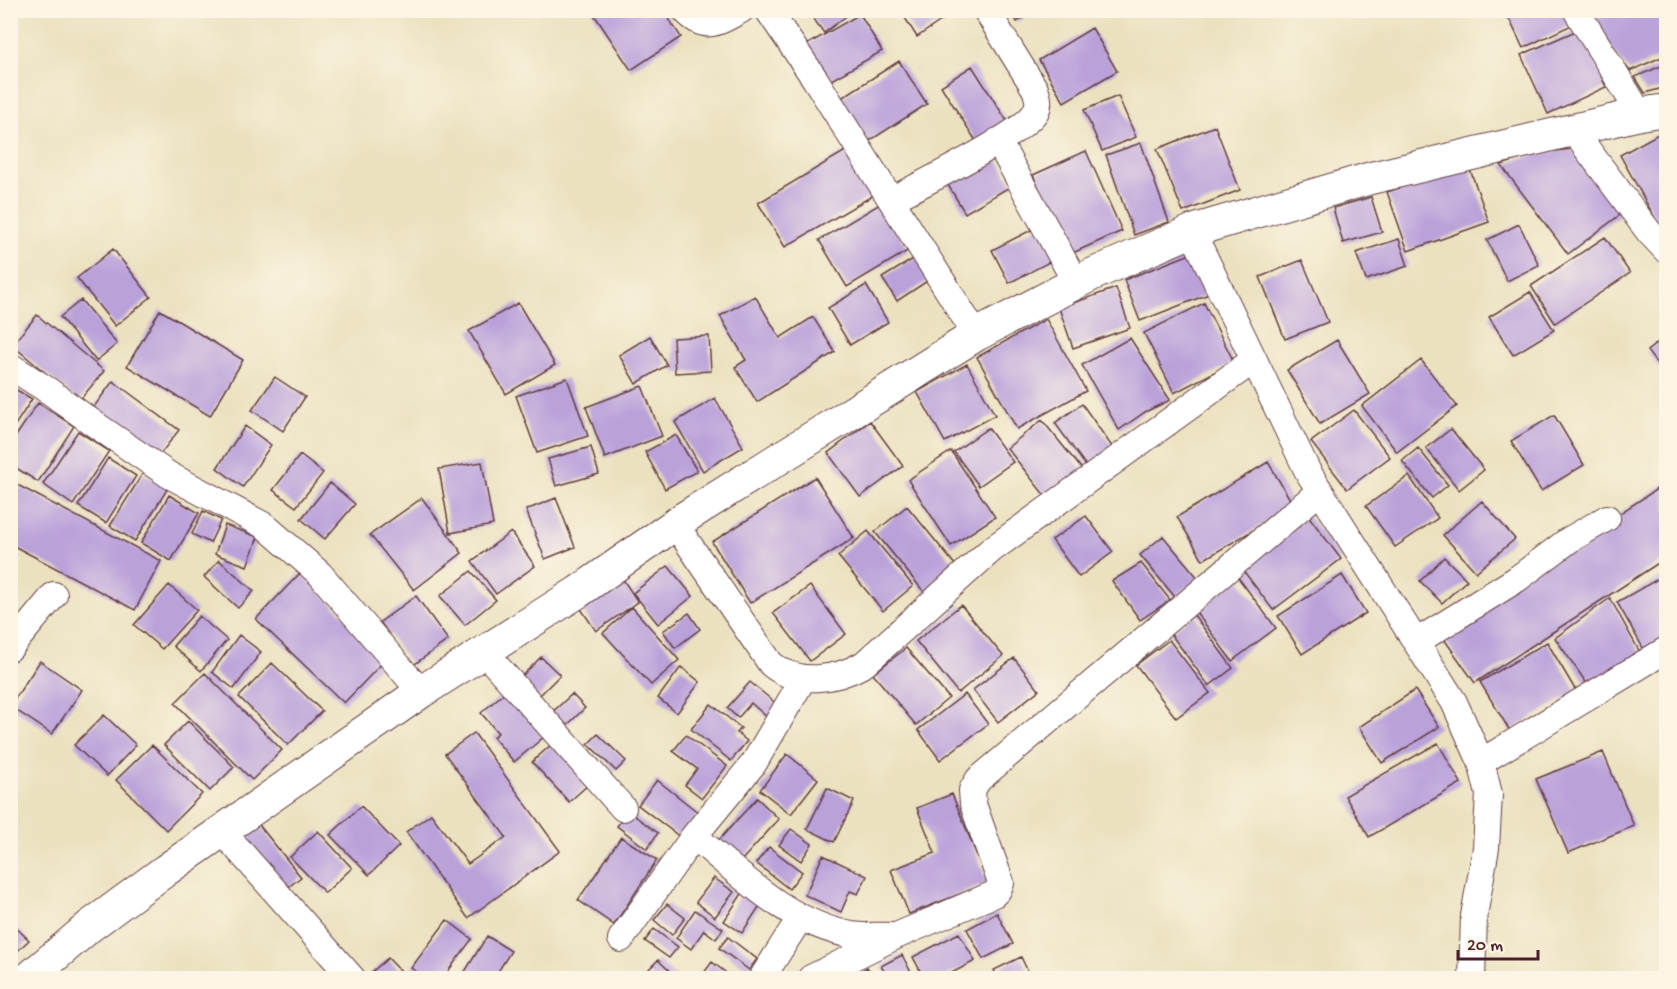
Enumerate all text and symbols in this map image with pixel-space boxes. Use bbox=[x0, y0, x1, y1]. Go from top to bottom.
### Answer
scale bar bbox=[1458, 923, 1538, 961]
text: 20 m bbox=[1467, 936, 1503, 957]

